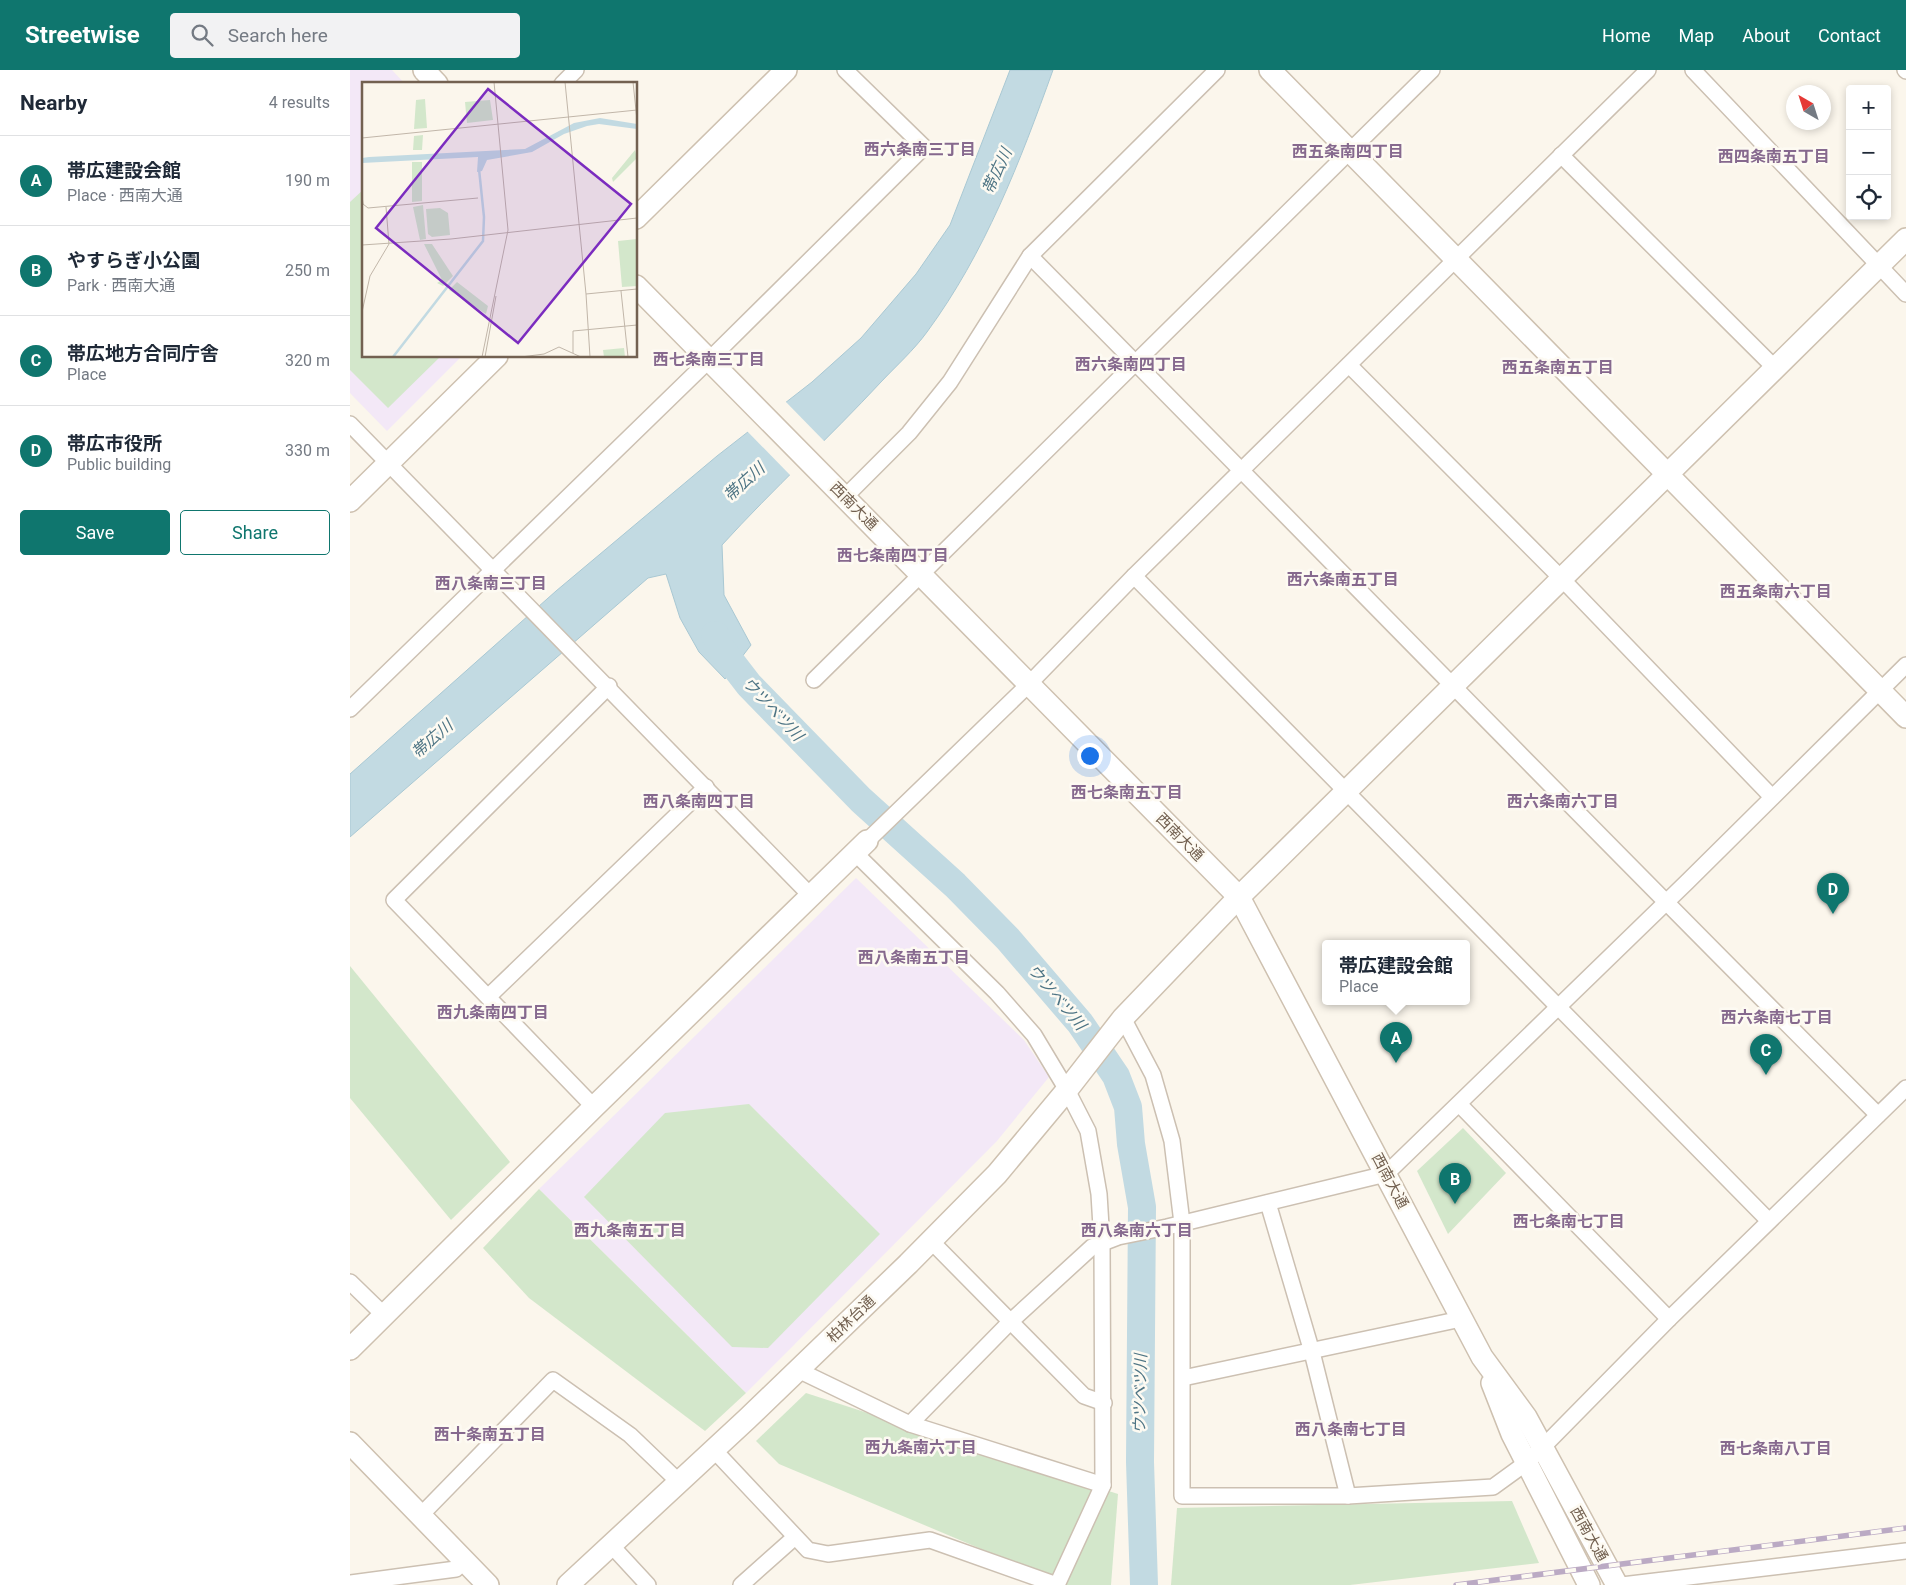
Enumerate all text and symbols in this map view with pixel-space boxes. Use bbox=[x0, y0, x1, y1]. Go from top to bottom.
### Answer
search box bbox=[170, 13, 520, 58]
text: Streetwise bbox=[25, 21, 140, 49]
icon: search bbox=[188, 21, 216, 49]
text: Search here bbox=[228, 24, 328, 47]
text: Home bbox=[1602, 25, 1651, 46]
text: Map bbox=[1679, 25, 1714, 46]
text: About bbox=[1742, 25, 1790, 46]
text: Contact bbox=[1818, 25, 1881, 46]
inset map bbox=[362, 82, 638, 358]
north arrow bbox=[1786, 85, 1831, 130]
map controls bbox=[1846, 85, 1891, 220]
button: + bbox=[1846, 85, 1891, 130]
text: Nearby bbox=[20, 91, 87, 115]
text: 4 results bbox=[269, 93, 330, 112]
button: − bbox=[1846, 130, 1891, 175]
district label: 西六条南三丁目 bbox=[864, 140, 976, 159]
district label: 西五条南四丁目 bbox=[1292, 142, 1404, 161]
water label: 帯広川 bbox=[978, 143, 1017, 197]
district label: 西四条南五丁目 bbox=[1718, 147, 1830, 166]
text: 帯広建設会館 bbox=[67, 159, 181, 182]
text: A bbox=[31, 171, 41, 190]
text: 190 m bbox=[285, 171, 330, 190]
button: locate bbox=[1846, 175, 1891, 220]
text: Place · 西南大通 bbox=[67, 186, 183, 205]
text: やすらぎ小公園 bbox=[67, 249, 200, 272]
text: B bbox=[31, 261, 41, 280]
text: 250 m bbox=[285, 261, 330, 280]
text: Park · 西南大通 bbox=[67, 276, 175, 295]
text: 帯広地方合同庁舎 bbox=[67, 342, 219, 365]
district label: 西七条南三丁目 bbox=[653, 350, 765, 369]
text: C bbox=[31, 351, 41, 370]
text: 320 m bbox=[285, 351, 330, 370]
district label: 西六条南四丁目 bbox=[1075, 355, 1187, 374]
district label: 西五条南五丁目 bbox=[1502, 358, 1614, 377]
text: Place bbox=[67, 365, 107, 384]
text: 帯広市役所 bbox=[67, 432, 162, 455]
text: D bbox=[31, 441, 41, 460]
text: 330 m bbox=[285, 441, 330, 460]
text: Public building bbox=[67, 455, 171, 474]
water label: 帯広川 bbox=[720, 458, 770, 505]
street label: 西南大通 bbox=[826, 478, 882, 534]
button: Save bbox=[20, 510, 170, 555]
button: Share bbox=[180, 510, 330, 555]
district label: 西七条南四丁目 bbox=[837, 546, 949, 565]
district label: 西六条南五丁目 bbox=[1287, 570, 1399, 589]
district label: 西八条南三丁目 bbox=[435, 574, 547, 593]
district label: 西五条南六丁目 bbox=[1720, 582, 1832, 601]
water label: ウツベツ川 bbox=[739, 673, 809, 746]
water label: 帯広川 bbox=[408, 715, 458, 762]
your location bbox=[1077, 743, 1103, 769]
district label: 西七条南五丁目 bbox=[1071, 783, 1183, 802]
district label: 西八条南四丁目 bbox=[643, 792, 755, 811]
district label: 西六条南六丁目 bbox=[1507, 792, 1619, 811]
street label: 西南大通 bbox=[1152, 809, 1208, 865]
pin: D bbox=[1817, 873, 1849, 914]
popup bbox=[1322, 940, 1470, 1005]
district label: 西八条南五丁目 bbox=[858, 948, 970, 967]
text: 帯広建設会館 bbox=[1339, 954, 1453, 977]
water label: ウツベツ川 bbox=[1024, 960, 1091, 1035]
text: Place bbox=[1339, 977, 1379, 996]
district label: 西九条南四丁目 bbox=[437, 1003, 549, 1022]
district label: 西六条南七丁目 bbox=[1721, 1008, 1833, 1027]
pin: A bbox=[1380, 1022, 1412, 1063]
pin: C bbox=[1750, 1034, 1782, 1075]
street label: 西南大通 bbox=[1368, 1150, 1412, 1212]
pin: B bbox=[1439, 1163, 1471, 1204]
district label: 西七条南七丁目 bbox=[1513, 1212, 1625, 1231]
district label: 西九条南五丁目 bbox=[574, 1221, 686, 1240]
district label: 西八条南六丁目 bbox=[1081, 1221, 1193, 1240]
street label: 柏林台通 bbox=[823, 1292, 879, 1346]
water label: ウツベツ川 bbox=[1130, 1352, 1150, 1434]
district label: 西八条南七丁目 bbox=[1295, 1420, 1407, 1439]
district label: 西十条南五丁目 bbox=[434, 1425, 546, 1444]
district label: 西九条南六丁目 bbox=[865, 1438, 977, 1457]
district label: 西七条南八丁目 bbox=[1720, 1439, 1832, 1458]
street label: 西南大通 bbox=[1567, 1503, 1611, 1565]

